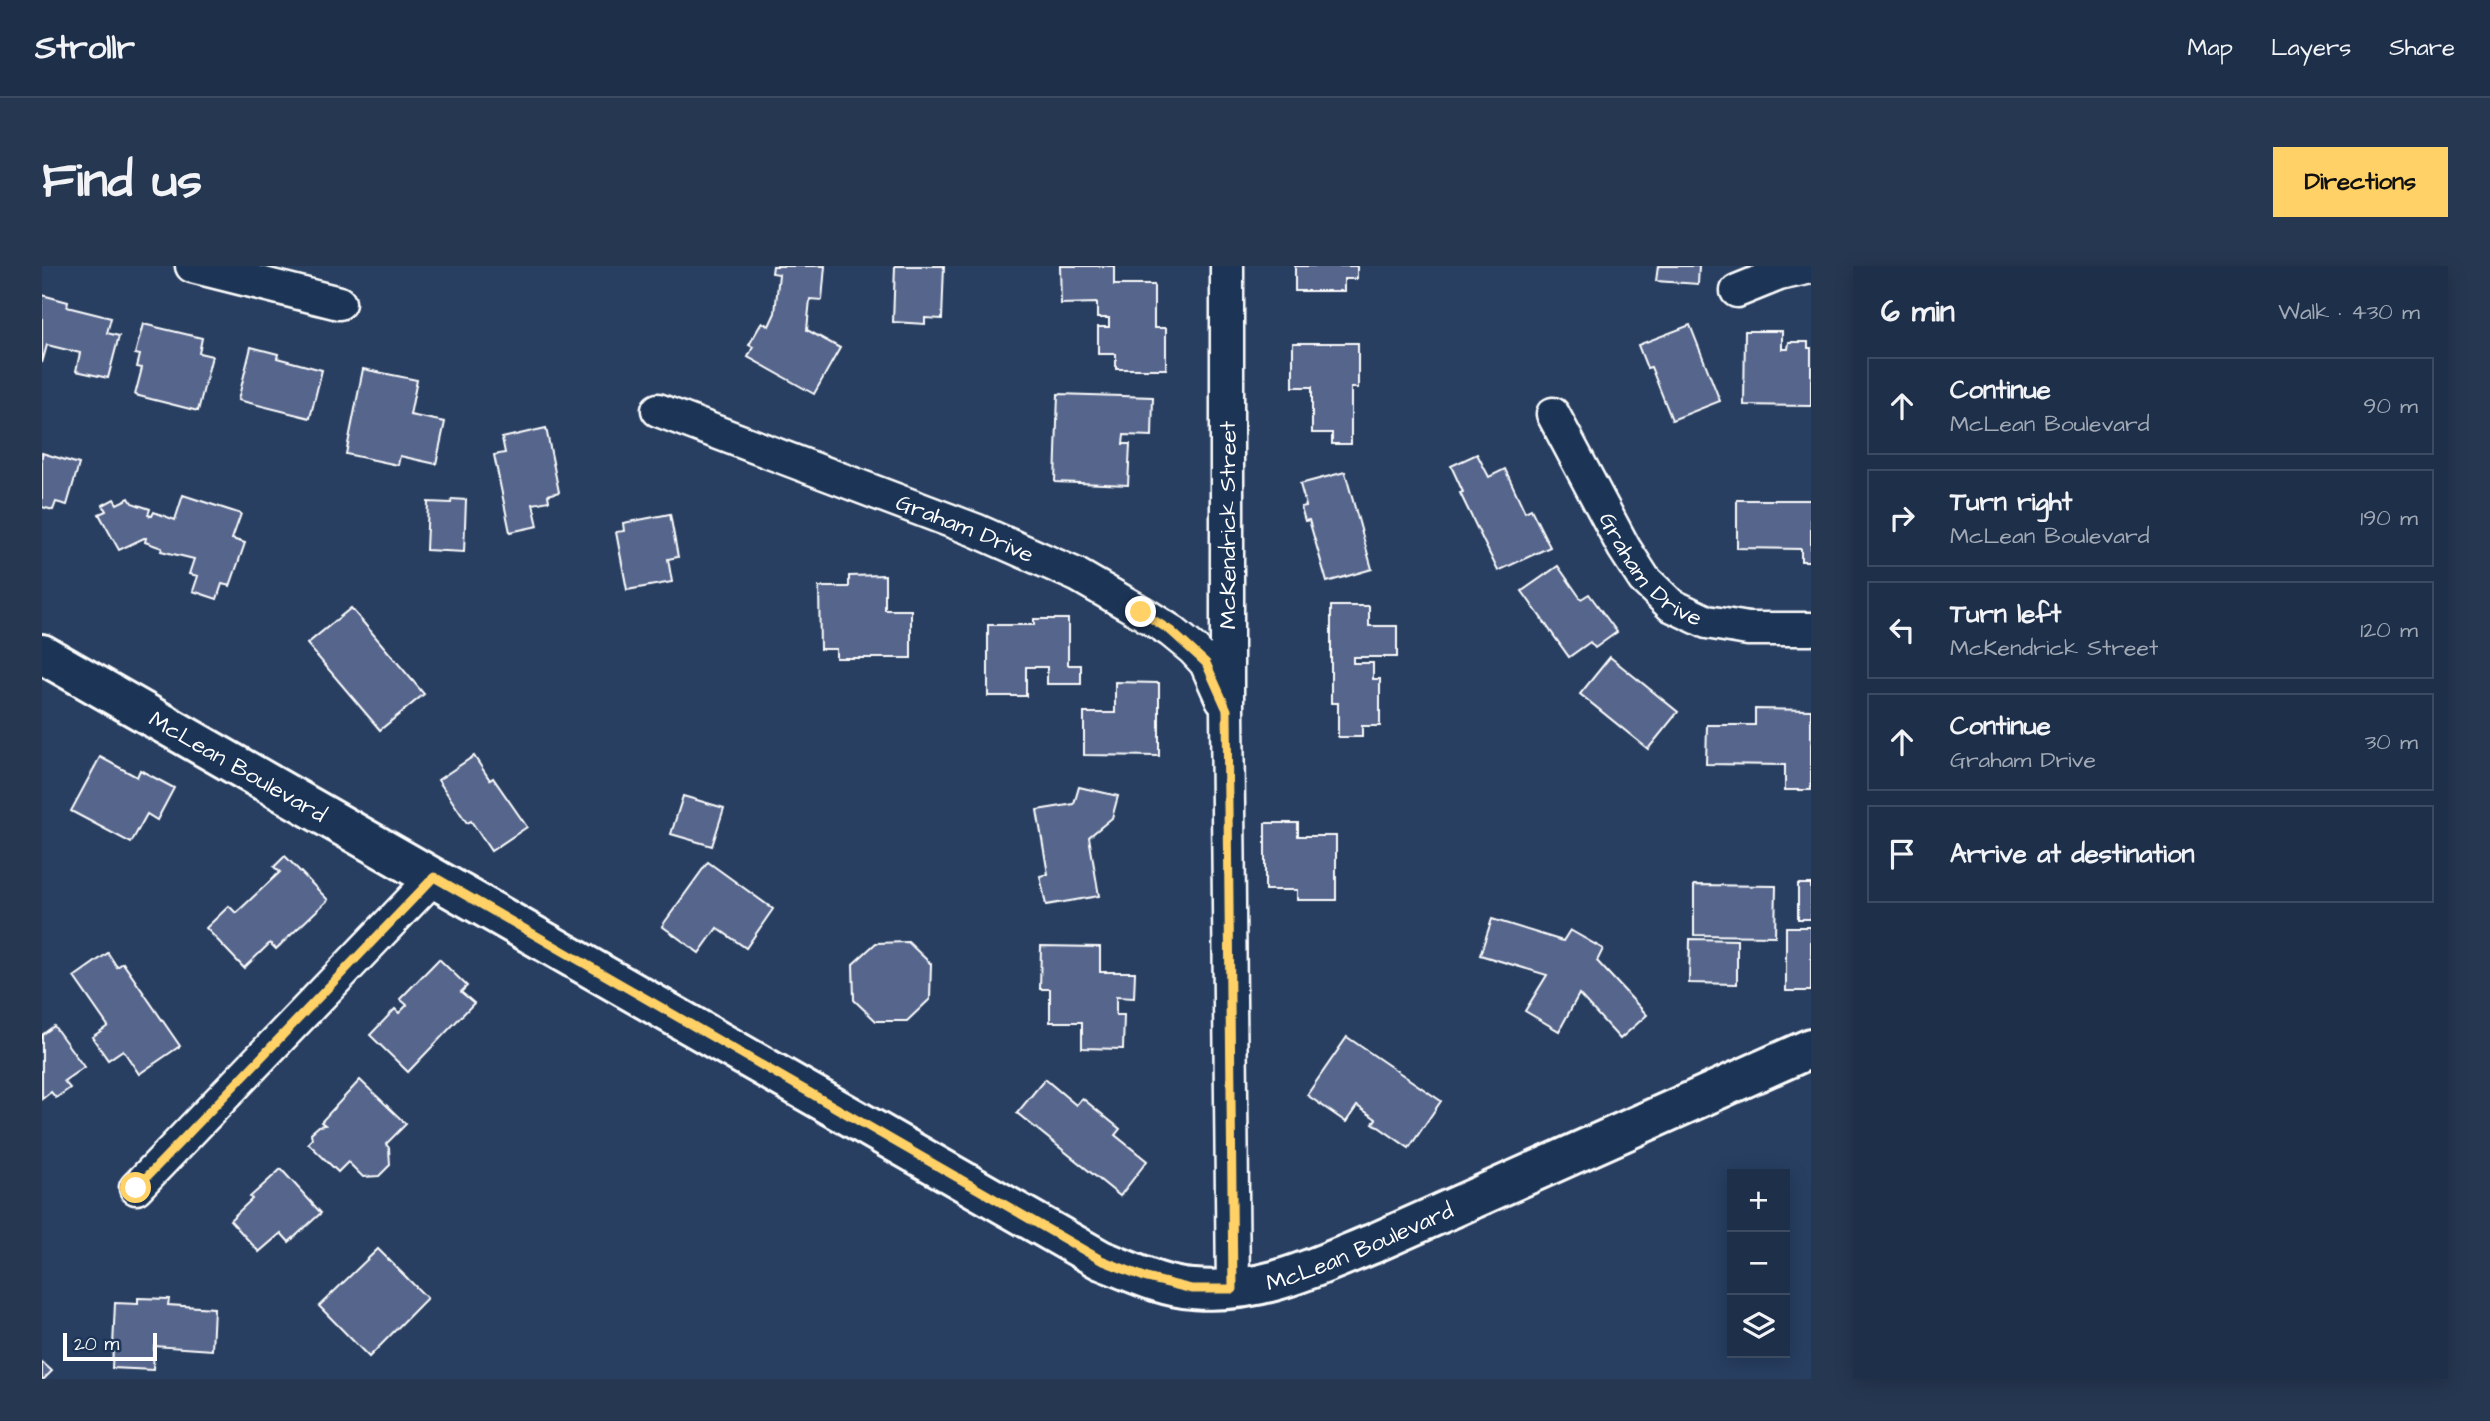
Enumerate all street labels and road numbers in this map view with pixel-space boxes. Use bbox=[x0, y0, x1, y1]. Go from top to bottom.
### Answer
street label: McKendrick Street bbox=[1212, 420, 1244, 629]
street label: Graham Drive bbox=[891, 487, 1039, 571]
street label: Graham Drive bbox=[1591, 507, 1707, 634]
street label: McLean Boulevard bbox=[143, 704, 332, 831]
street label: McLean Boulevard bbox=[1263, 1195, 1459, 1299]

